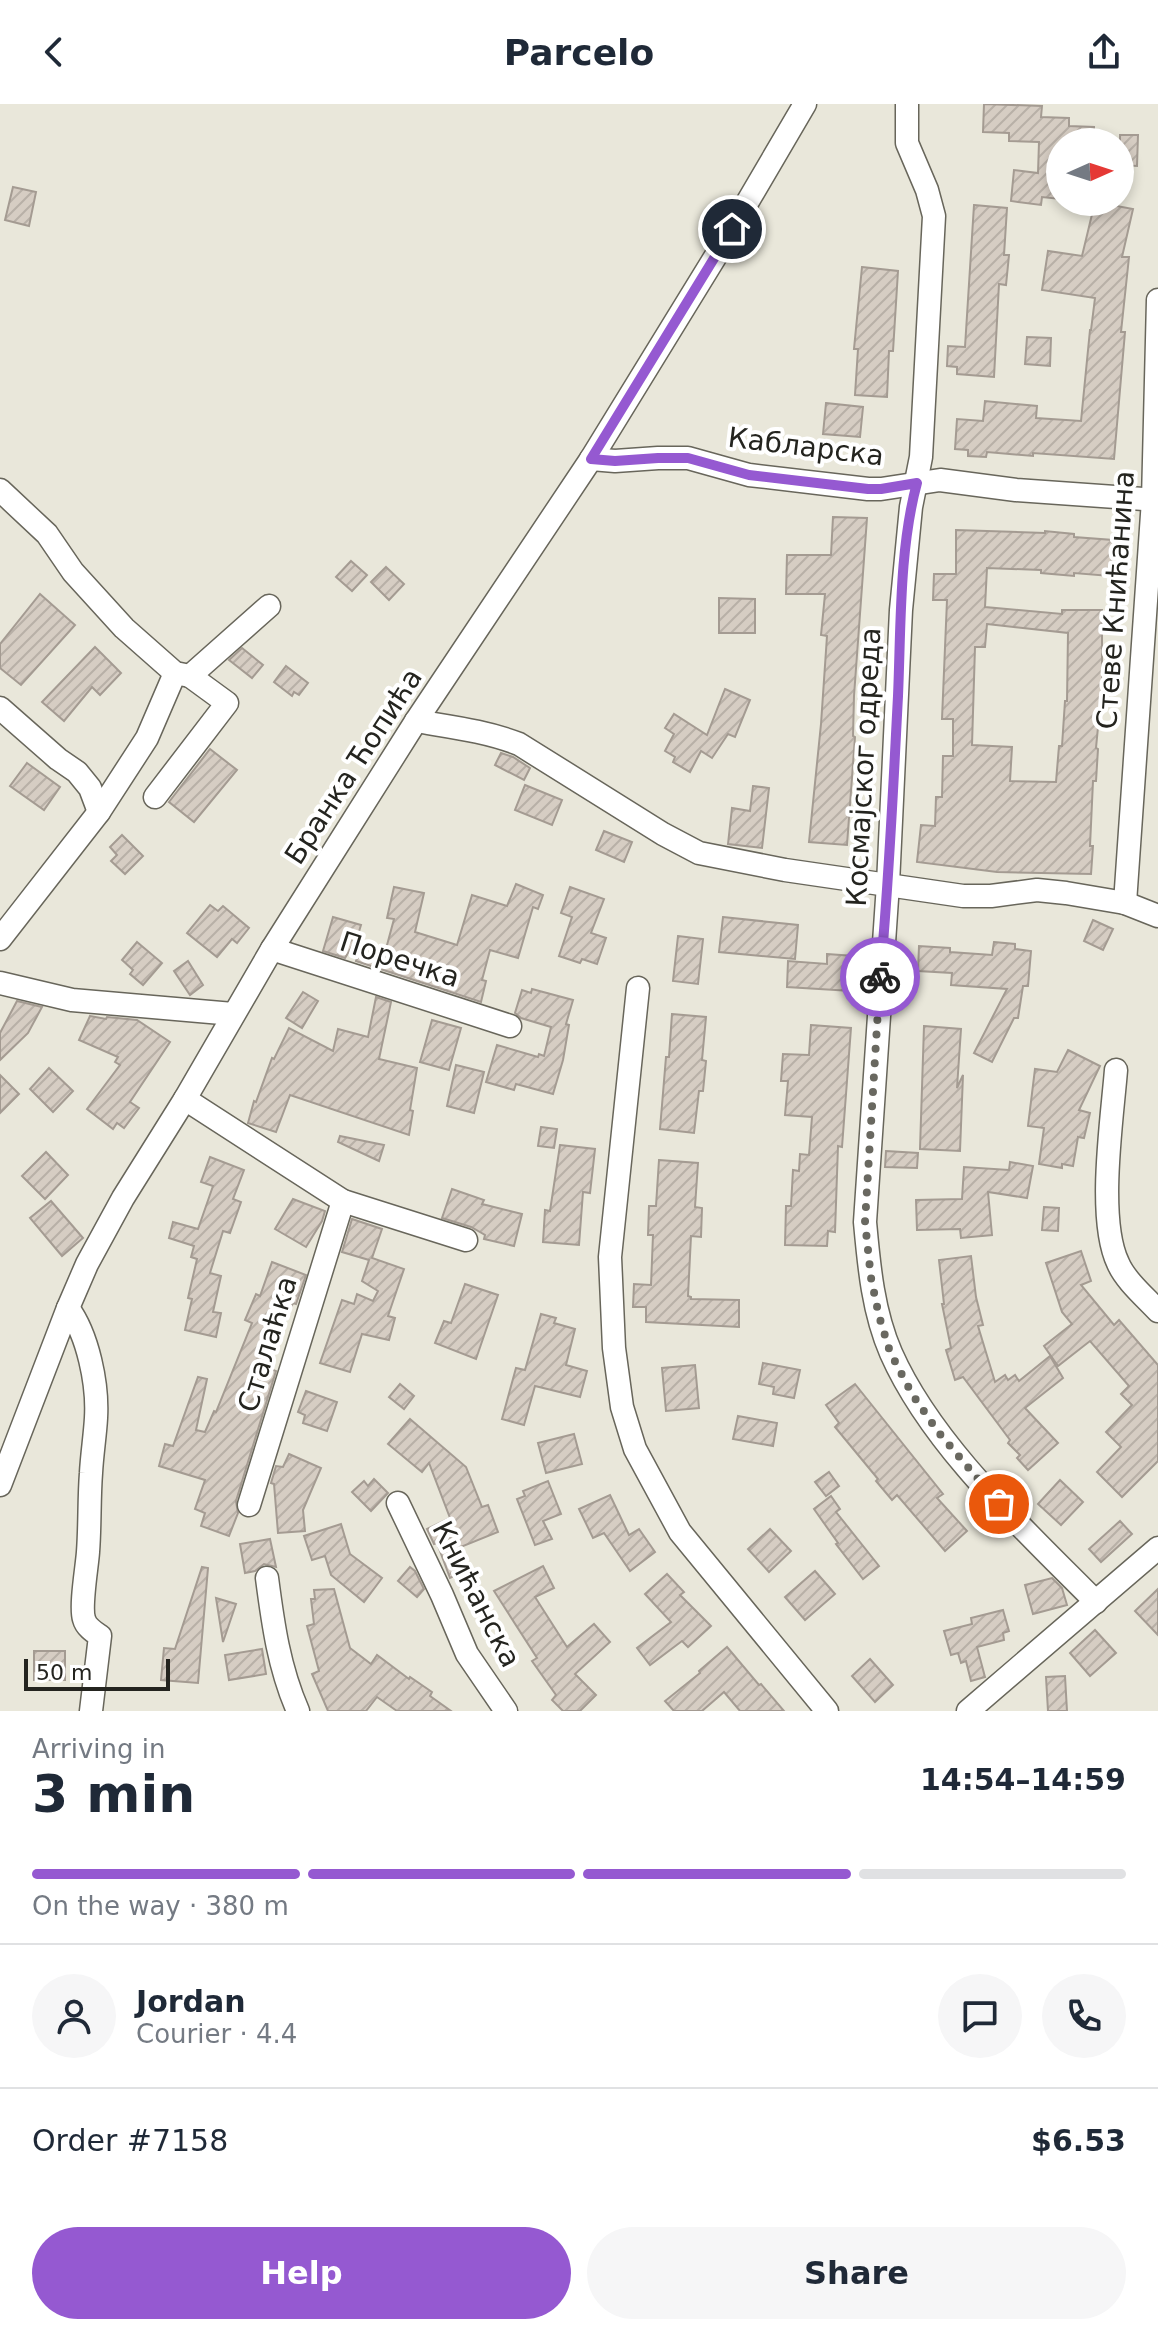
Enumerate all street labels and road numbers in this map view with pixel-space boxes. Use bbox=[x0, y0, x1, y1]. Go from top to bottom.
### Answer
street label: Кабларска bbox=[726, 421, 886, 472]
street label: Стеве Книћанина bbox=[1090, 469, 1141, 731]
street label: Космајског одреда bbox=[840, 627, 887, 907]
street label: Бранка Ћопића bbox=[278, 662, 429, 870]
street label: Поречка bbox=[336, 925, 464, 994]
street label: Сталаћка bbox=[231, 1272, 304, 1416]
street label: Книћанска bbox=[426, 1516, 527, 1673]

